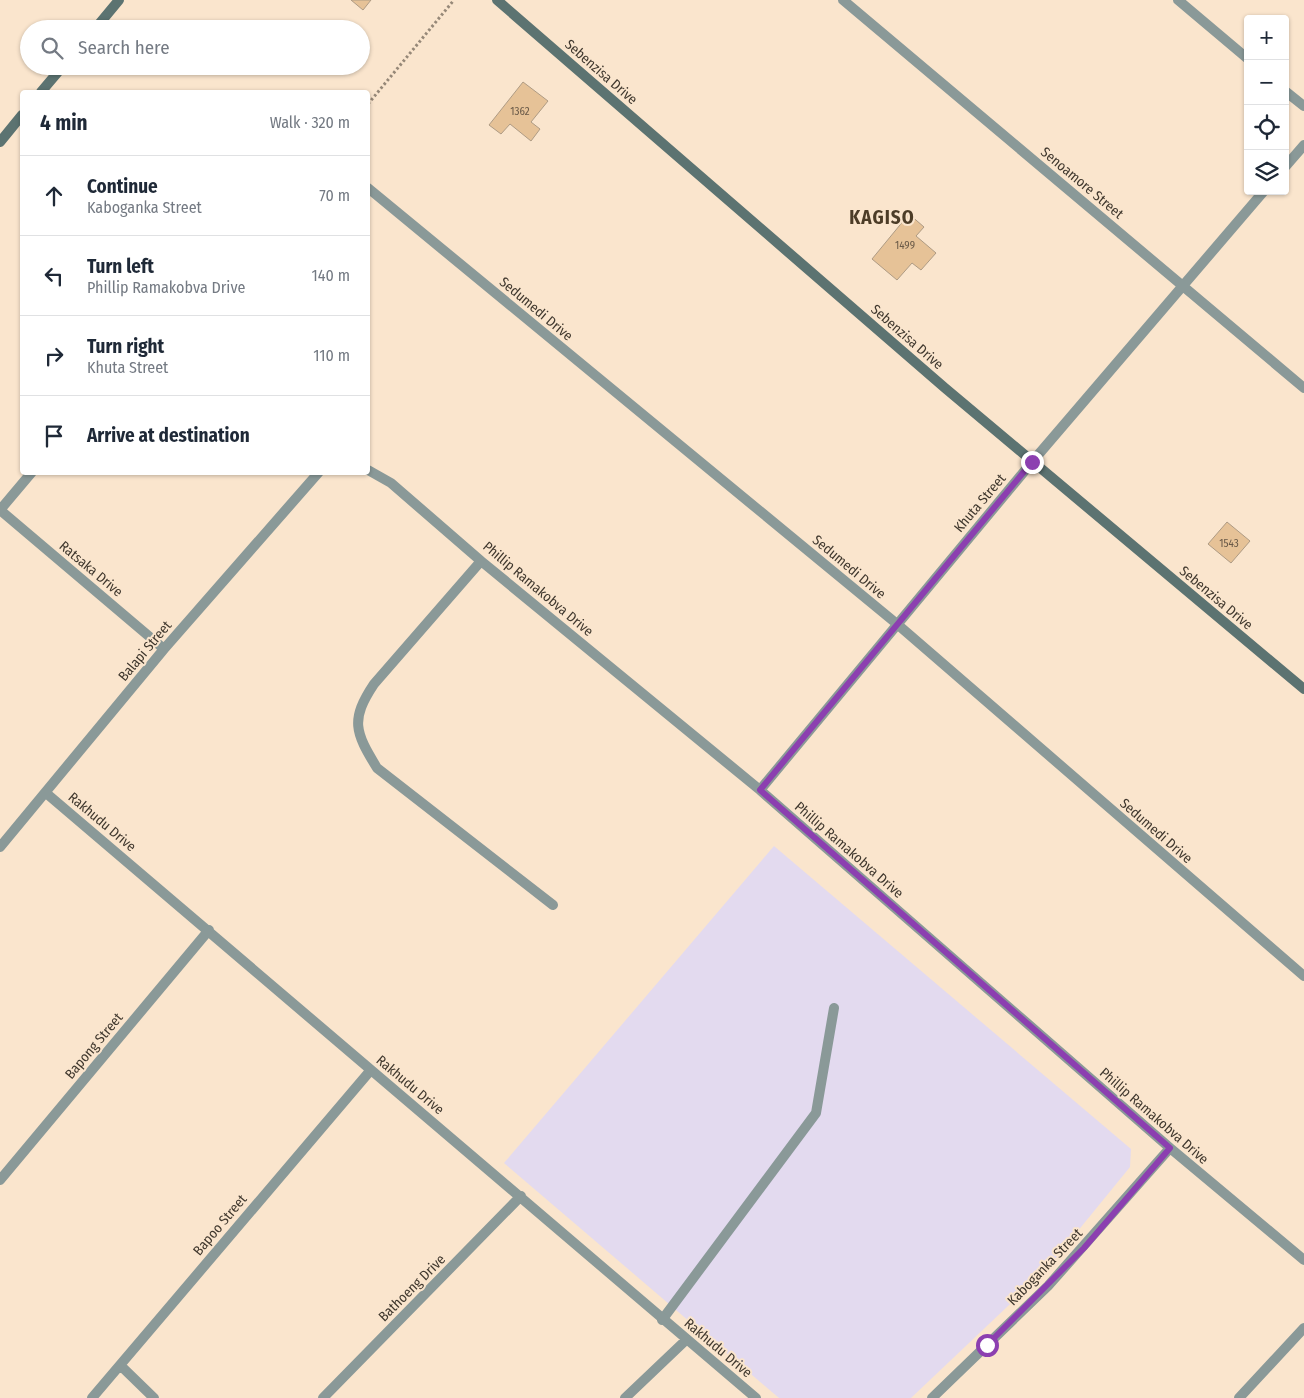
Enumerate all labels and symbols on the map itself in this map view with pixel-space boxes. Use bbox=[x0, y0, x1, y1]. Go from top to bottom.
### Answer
street label: Sebenzisa Drive bbox=[561, 36, 641, 108]
house number: 1362 bbox=[510, 105, 530, 118]
street label: Senoamore Street bbox=[1037, 144, 1127, 223]
district label: KAGISO bbox=[849, 206, 915, 229]
house number: 1499 bbox=[895, 239, 915, 252]
street label: Sedumedi Drive bbox=[496, 273, 576, 345]
street label: Sebenzisa Drive bbox=[867, 301, 947, 373]
route end bbox=[1021, 451, 1044, 474]
street label: Khuta Street bbox=[951, 470, 1010, 536]
street label: Sedumedi Drive bbox=[809, 531, 889, 603]
street label: Ratsaka Drive bbox=[56, 537, 126, 601]
house number: 1543 bbox=[1219, 537, 1239, 550]
street label: Phillip Ramakobva Drive bbox=[479, 538, 597, 640]
street label: Sebenzisa Drive bbox=[1176, 562, 1256, 634]
street label: Balapi Street bbox=[115, 617, 175, 685]
street label: Rakhudu Drive bbox=[65, 789, 139, 855]
street label: Sedumedi Drive bbox=[1116, 795, 1196, 867]
street label: Phillip Ramakobva Drive bbox=[791, 798, 907, 902]
street label: Bapong Street bbox=[61, 1009, 127, 1082]
street label: Rakhudu Drive bbox=[373, 1052, 447, 1118]
street label: Phillip Ramakobva Drive bbox=[1096, 1064, 1212, 1168]
street label: Bapoo Street bbox=[190, 1191, 251, 1259]
street label: Kaboganka Street bbox=[1004, 1225, 1086, 1309]
street label: Bathoeng Drive bbox=[375, 1251, 449, 1325]
street label: Rakhudu Drive bbox=[681, 1315, 755, 1381]
route start bbox=[976, 1334, 999, 1357]

